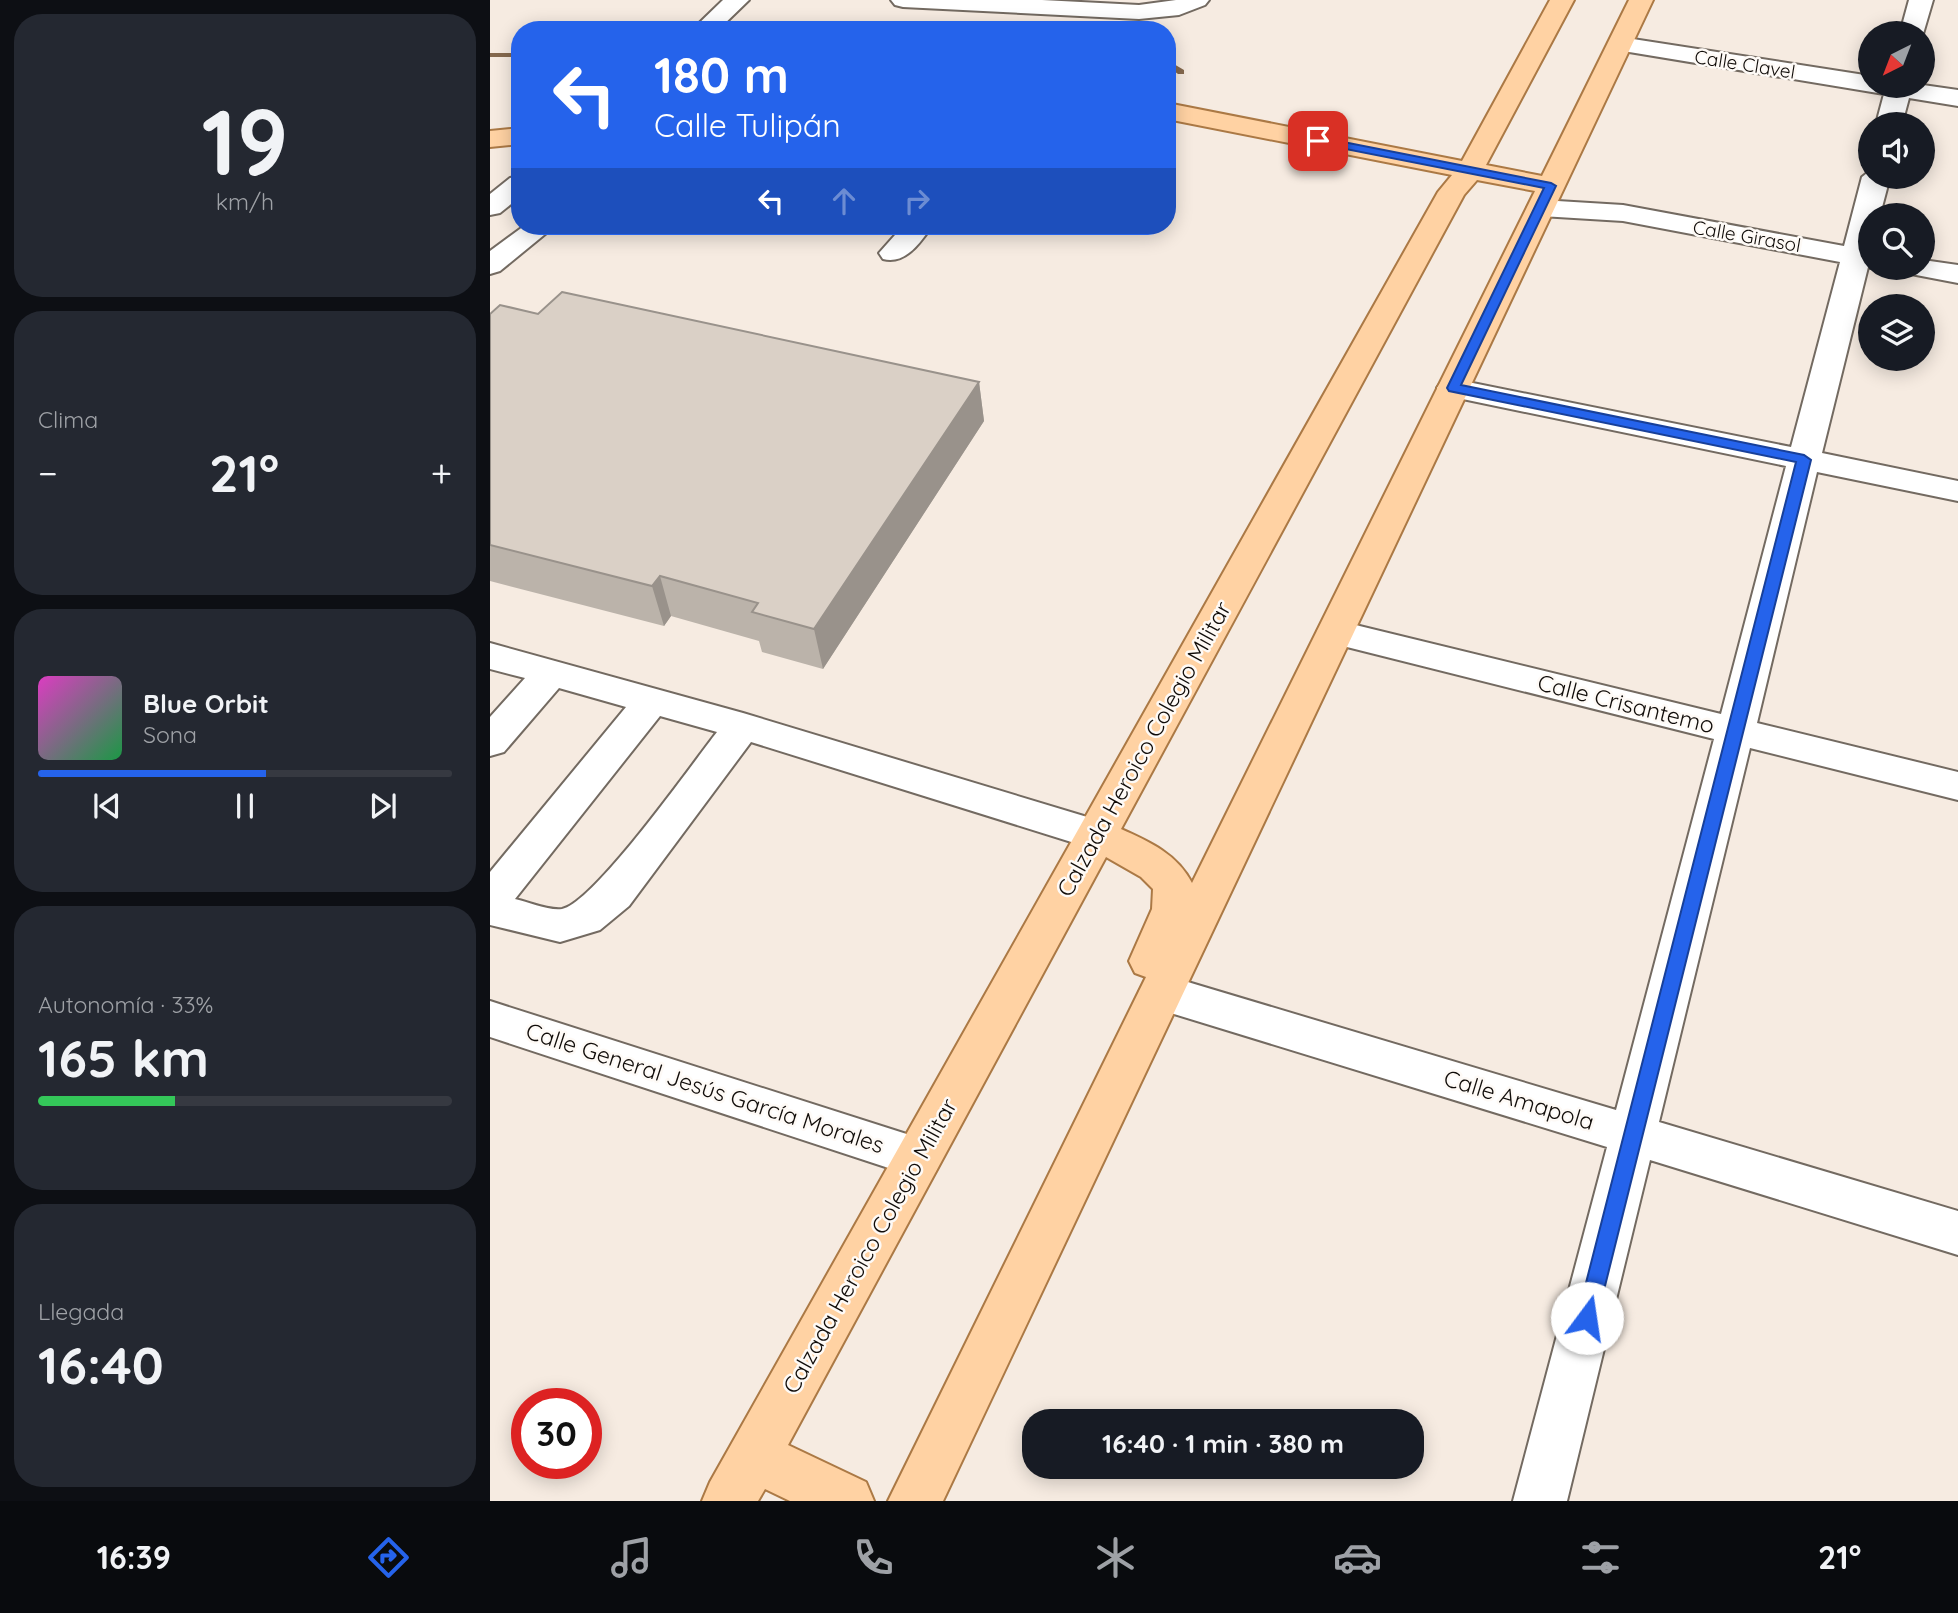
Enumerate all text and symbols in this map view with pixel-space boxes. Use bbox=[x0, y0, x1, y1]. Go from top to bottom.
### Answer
north arrow bbox=[1858, 21, 1936, 98]
map controls bbox=[1858, 21, 1935, 371]
text: 180 m bbox=[654, 44, 789, 105]
street label: Calle Clavel bbox=[1693, 44, 1797, 84]
icon: left bbox=[539, 49, 630, 140]
text: 19 bbox=[201, 84, 289, 198]
text: Calle Tulipán bbox=[654, 105, 841, 145]
pin bbox=[1288, 111, 1348, 171]
button: sound bbox=[1858, 112, 1935, 189]
icon: arrive bbox=[1299, 122, 1337, 160]
icon: left bbox=[752, 182, 790, 220]
icon: ahead bbox=[825, 182, 863, 220]
icon: right bbox=[898, 182, 936, 220]
text: km/h bbox=[216, 187, 274, 216]
button: search bbox=[1858, 203, 1935, 280]
street label: Calle Girasol bbox=[1691, 215, 1803, 257]
button: layers bbox=[1858, 294, 1935, 371]
text: Clima bbox=[38, 405, 98, 434]
text: 21° bbox=[209, 440, 279, 505]
text: − bbox=[38, 449, 58, 497]
text: + bbox=[431, 449, 452, 497]
street label: Calzada Heroico Colegio Militar bbox=[1050, 596, 1237, 902]
street label: Calle Crisantemo bbox=[1535, 668, 1718, 739]
text: Blue Orbit bbox=[143, 687, 269, 720]
text: Sona bbox=[143, 720, 197, 749]
icon: previous bbox=[88, 787, 126, 825]
icon: pause bbox=[226, 787, 264, 825]
icon: next bbox=[364, 787, 402, 825]
text: Autonomía · 33% bbox=[38, 990, 213, 1019]
street label: Calle General Jesús García Morales bbox=[522, 1016, 888, 1159]
text: 165 km bbox=[38, 1025, 209, 1090]
street label: Calle Amapola bbox=[1441, 1063, 1598, 1136]
street label: Calzada Heroico Colegio Militar bbox=[776, 1093, 963, 1399]
position arrow bbox=[1550, 1281, 1624, 1355]
text: Llegada bbox=[38, 1297, 124, 1326]
text: 16:40 bbox=[38, 1332, 164, 1397]
speed limit sign: 30 bbox=[511, 1388, 602, 1479]
text: 16:40 · 1 min · 380 m bbox=[1102, 1427, 1344, 1460]
icon: directions bbox=[364, 1533, 413, 1582]
icon: music bbox=[607, 1533, 656, 1582]
icon: phone bbox=[849, 1533, 898, 1582]
icon: climate bbox=[1091, 1533, 1140, 1582]
icon: car bbox=[1333, 1533, 1382, 1582]
icon: filters bbox=[1576, 1533, 1625, 1582]
text: 16:39 bbox=[97, 1537, 171, 1577]
text: 21° bbox=[1818, 1537, 1861, 1577]

